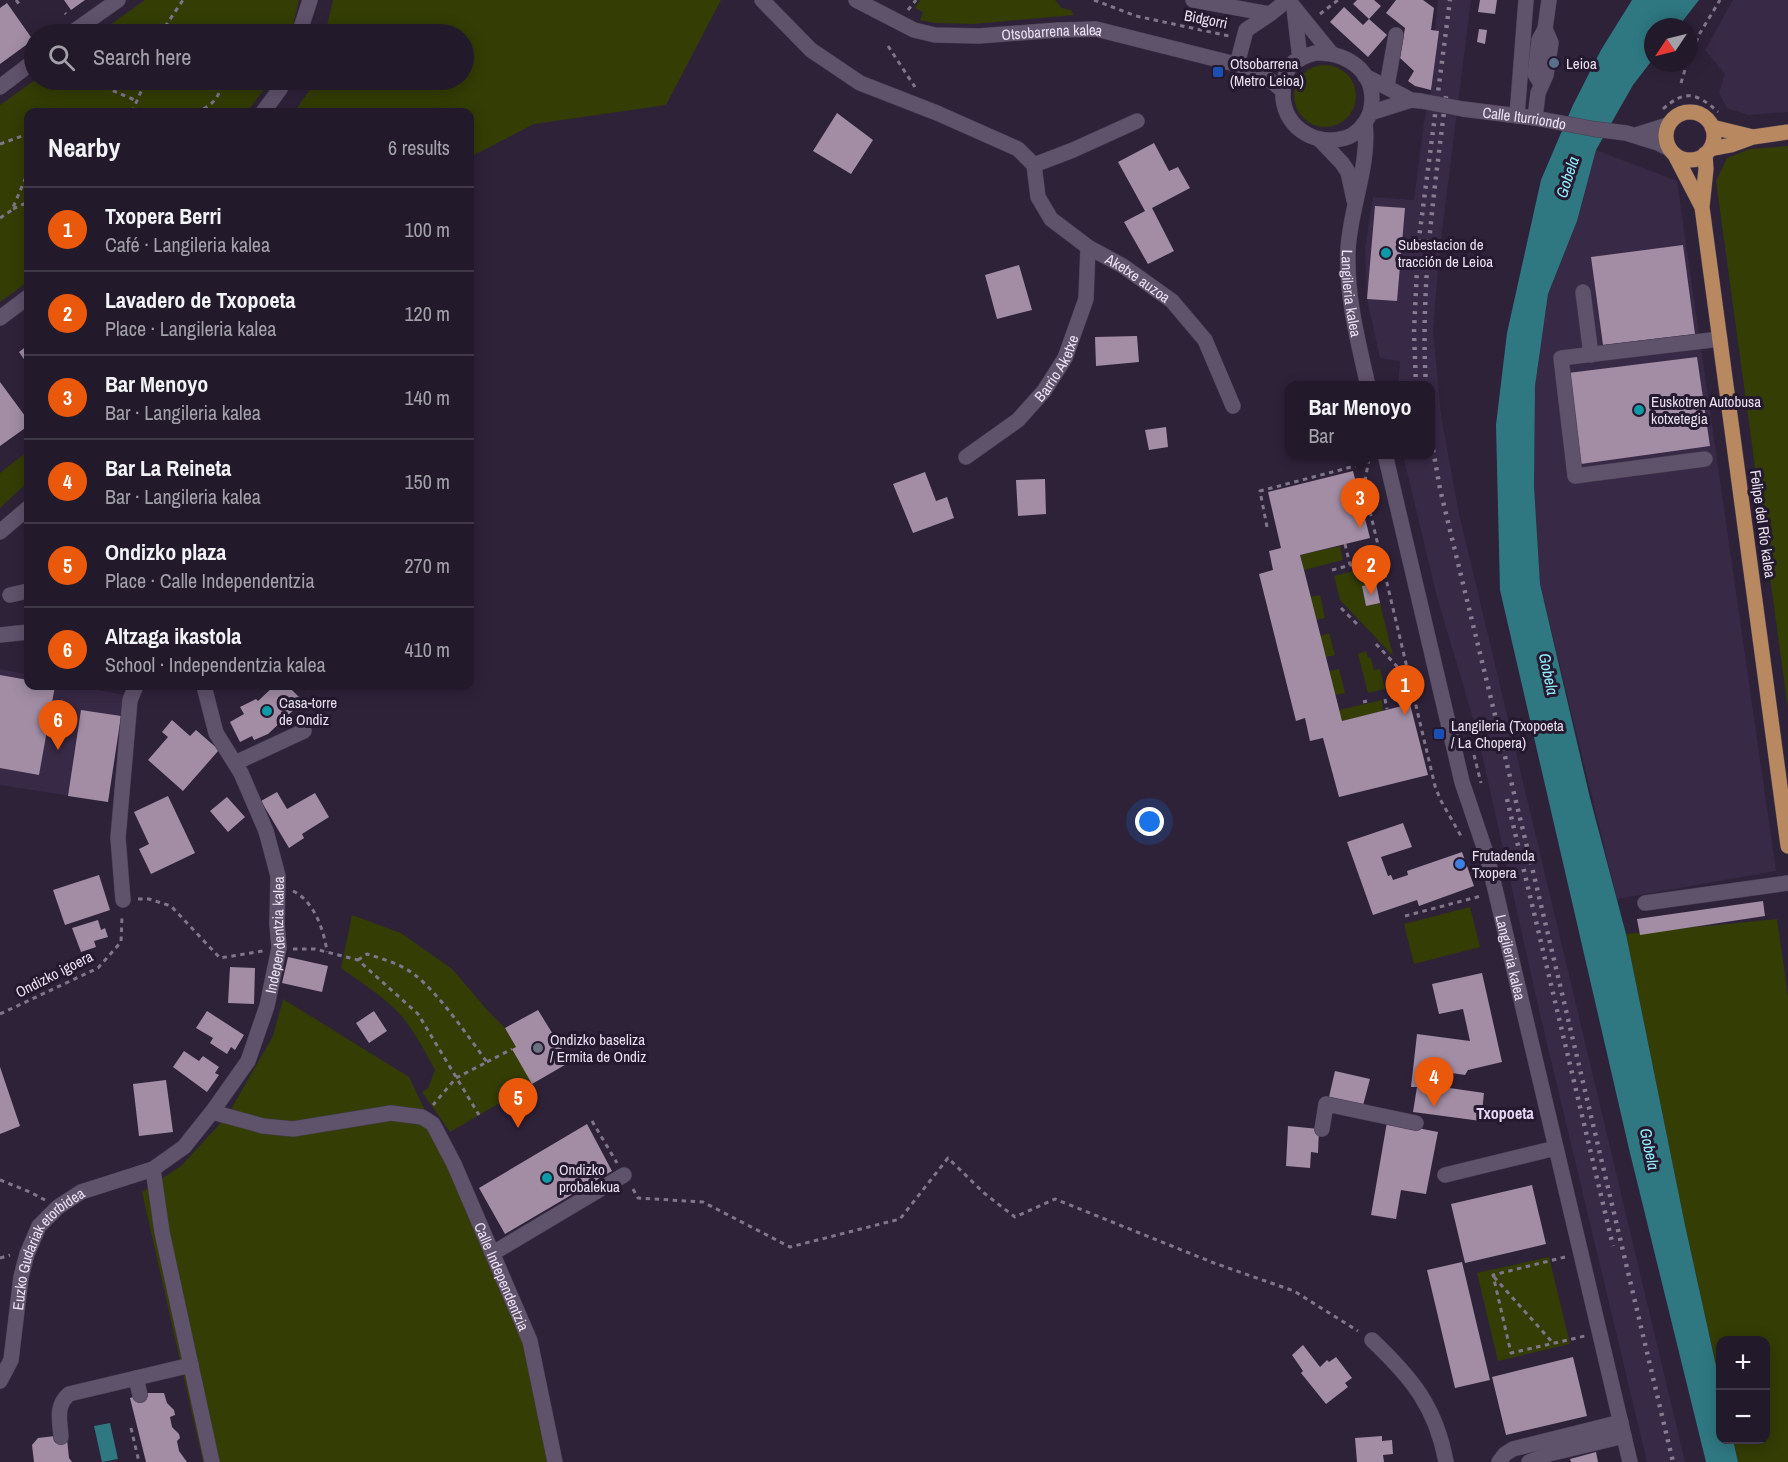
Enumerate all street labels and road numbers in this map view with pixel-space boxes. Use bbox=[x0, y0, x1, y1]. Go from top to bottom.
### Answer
street label: Bidgorri bbox=[1183, 5, 1229, 33]
street label: Otsobarrena kalea bbox=[1001, 19, 1105, 45]
street label: Calle Iturriondo bbox=[1481, 101, 1568, 134]
street label: Aketxe auzoa bbox=[1101, 248, 1175, 307]
street label: Langileria kalea bbox=[1337, 249, 1367, 339]
street label: Barrio Aketxe bbox=[1029, 332, 1083, 406]
street label: Felipe del Río kalea bbox=[1745, 469, 1781, 579]
street label: Independentzia kalea bbox=[259, 876, 290, 995]
street label: Langileria kalea bbox=[1491, 912, 1531, 1002]
street label: Ondizko igoera bbox=[12, 945, 96, 1002]
street label: Euzko Gudariak etorbidea bbox=[7, 1182, 89, 1311]
street label: Calle Independentzia bbox=[470, 1219, 535, 1334]

